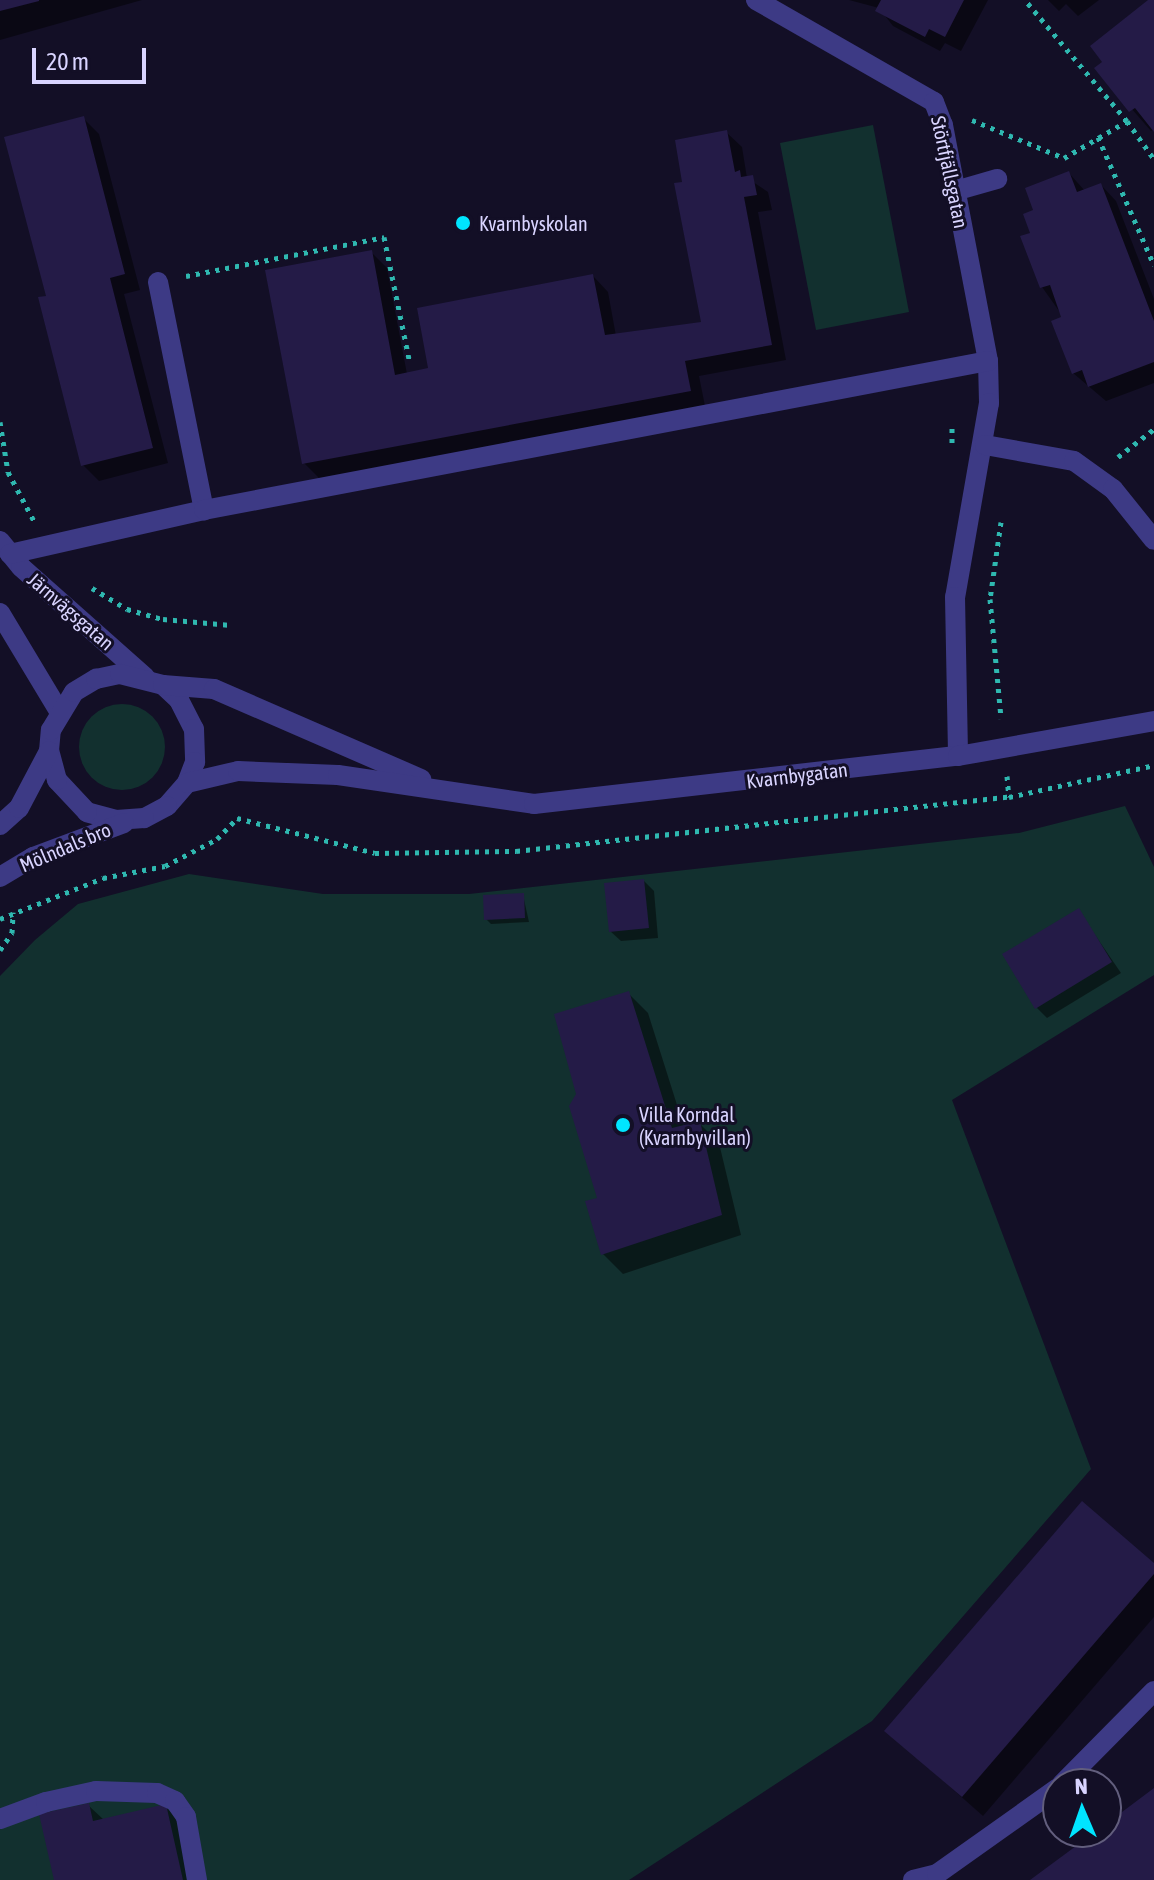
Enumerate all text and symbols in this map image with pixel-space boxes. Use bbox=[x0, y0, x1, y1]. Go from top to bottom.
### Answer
scale bar bbox=[36, 32, 150, 82]
text: 20 m bbox=[46, 48, 89, 75]
street label: Störtfjällsgatan bbox=[926, 114, 974, 230]
place label: Kvarnbyskolan bbox=[479, 211, 588, 235]
marker: Kvarnbyskolan bbox=[454, 214, 472, 232]
street label: Järnvägsgatan bbox=[23, 567, 119, 655]
street label: Kvarnbygatan bbox=[745, 757, 849, 793]
street label: Mölndals bro bbox=[16, 817, 114, 877]
place label: Villa Korndal (Kvarnbyvillan) bbox=[639, 1102, 751, 1149]
marker: Villa Korndal (Kvarnbyvillan) bbox=[614, 1116, 632, 1134]
north arrow bbox=[1042, 1768, 1122, 1848]
text: N bbox=[1074, 1773, 1088, 1799]

